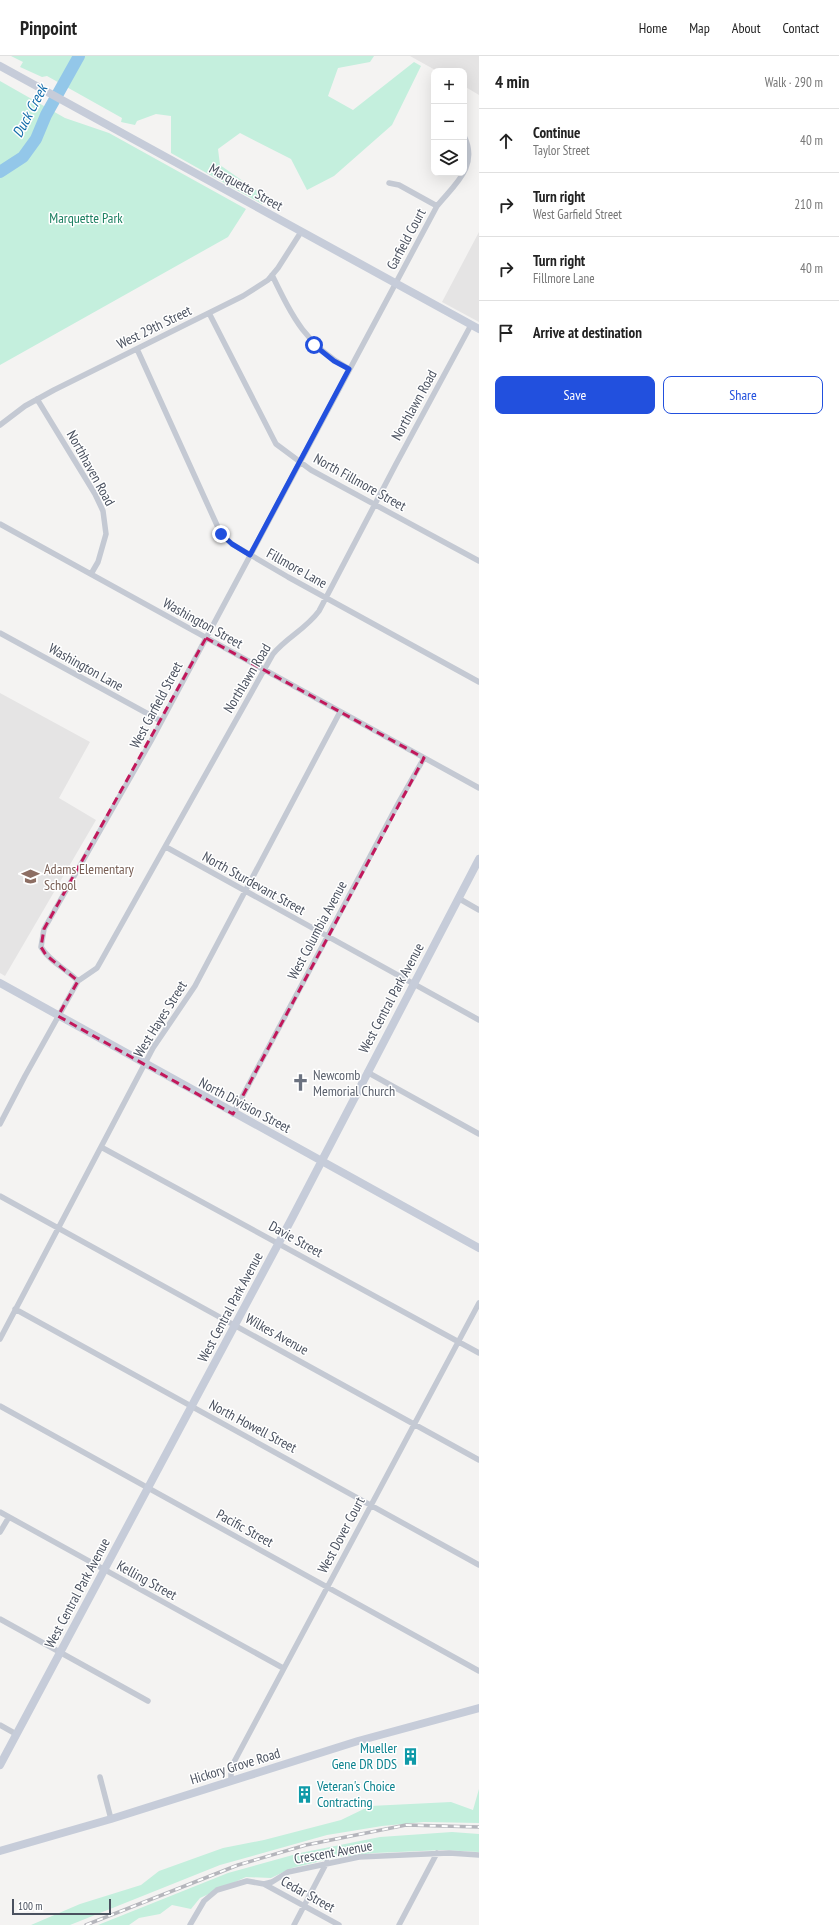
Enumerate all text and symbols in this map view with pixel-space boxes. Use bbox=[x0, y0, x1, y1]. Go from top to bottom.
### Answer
text: Pinpoint bbox=[20, 16, 77, 40]
text: Home bbox=[639, 19, 667, 37]
text: Map bbox=[689, 19, 710, 37]
text: About bbox=[732, 19, 761, 37]
text: Contact bbox=[783, 19, 819, 37]
map controls bbox=[431, 68, 467, 176]
button: + bbox=[431, 68, 467, 104]
text: 4 min bbox=[495, 71, 529, 93]
text: Walk · 290 m bbox=[765, 74, 823, 91]
water label: Duck Creek bbox=[8, 79, 52, 140]
button: − bbox=[431, 104, 467, 140]
text: Continue bbox=[533, 123, 580, 142]
icon: ahead bbox=[495, 130, 517, 152]
text: 40 m bbox=[800, 132, 823, 149]
button: layers bbox=[431, 140, 467, 176]
text: Taylor Street bbox=[533, 142, 590, 159]
street label: Marquette Street bbox=[206, 159, 286, 215]
text: Turn right bbox=[533, 187, 585, 206]
icon: right bbox=[495, 194, 517, 216]
text: 210 m bbox=[794, 196, 823, 213]
street label: Garfield Court bbox=[382, 205, 430, 273]
text: West Garfield Street bbox=[533, 206, 622, 223]
park label: Marquette Park bbox=[49, 209, 123, 227]
text: Turn right bbox=[533, 251, 585, 270]
icon: right bbox=[495, 258, 517, 280]
text: 40 m bbox=[800, 260, 823, 277]
text: Fillmore Lane bbox=[533, 270, 595, 287]
street label: West 29th Street bbox=[114, 301, 194, 353]
icon: arrive bbox=[495, 322, 517, 344]
text: Arrive at destination bbox=[533, 323, 642, 342]
route start bbox=[305, 336, 323, 354]
street label: Northlawn Road bbox=[387, 367, 441, 443]
button: Save bbox=[495, 376, 655, 414]
button: Share bbox=[663, 376, 823, 414]
street label: Northhaven Road bbox=[63, 427, 119, 509]
street label: North Fillmore Street bbox=[311, 449, 409, 515]
route end bbox=[212, 525, 230, 543]
street label: Fillmore Lane bbox=[264, 544, 331, 592]
street label: Washington Street bbox=[160, 594, 246, 652]
street label: Washington Lane bbox=[45, 639, 127, 695]
street label: Northlawn Road bbox=[219, 640, 275, 716]
street label: West Garfield Street bbox=[126, 658, 186, 751]
street label: North Sturdevant Street bbox=[199, 847, 309, 919]
place label: Adams Elementary School bbox=[44, 860, 134, 894]
school or university icon: Adams Elementary School bbox=[21, 867, 41, 887]
street label: West Columbia Avenue bbox=[283, 877, 351, 983]
street label: West Central Park Avenue bbox=[354, 940, 428, 1056]
street label: West Hayes Street bbox=[129, 977, 191, 1061]
place label: Newcomb Memorial Church bbox=[313, 1066, 395, 1100]
street label: North Division Street bbox=[196, 1073, 294, 1137]
church icon: Newcomb Memorial Church bbox=[290, 1073, 310, 1093]
street label: Davie Street bbox=[266, 1217, 326, 1261]
street label: West Central Park Avenue bbox=[193, 1249, 267, 1365]
street label: Wilkes Avenue bbox=[242, 1309, 312, 1359]
street label: North Howell Street bbox=[206, 1395, 300, 1457]
street label: West Dover Court bbox=[313, 1494, 369, 1576]
street label: Pacific Street bbox=[213, 1505, 277, 1551]
street label: West Central Park Avenue bbox=[40, 1535, 114, 1651]
street label: Kelling Street bbox=[114, 1556, 180, 1604]
place label: Mueller Gene DR DDS bbox=[332, 1739, 397, 1773]
street label: Hickory Grove Road bbox=[188, 1744, 282, 1788]
building icon: Mueller Gene DR DDS bbox=[400, 1746, 420, 1766]
place label: Veteran's Choice Contracting bbox=[316, 1777, 396, 1811]
building icon: Veteran's Choice Contracting bbox=[294, 1784, 314, 1804]
street label: Crescent Avenue bbox=[292, 1836, 374, 1868]
street label: Cedar Street bbox=[278, 1872, 338, 1916]
scale bar bbox=[12, 1897, 111, 1916]
text: 100 m bbox=[18, 1899, 42, 1913]

